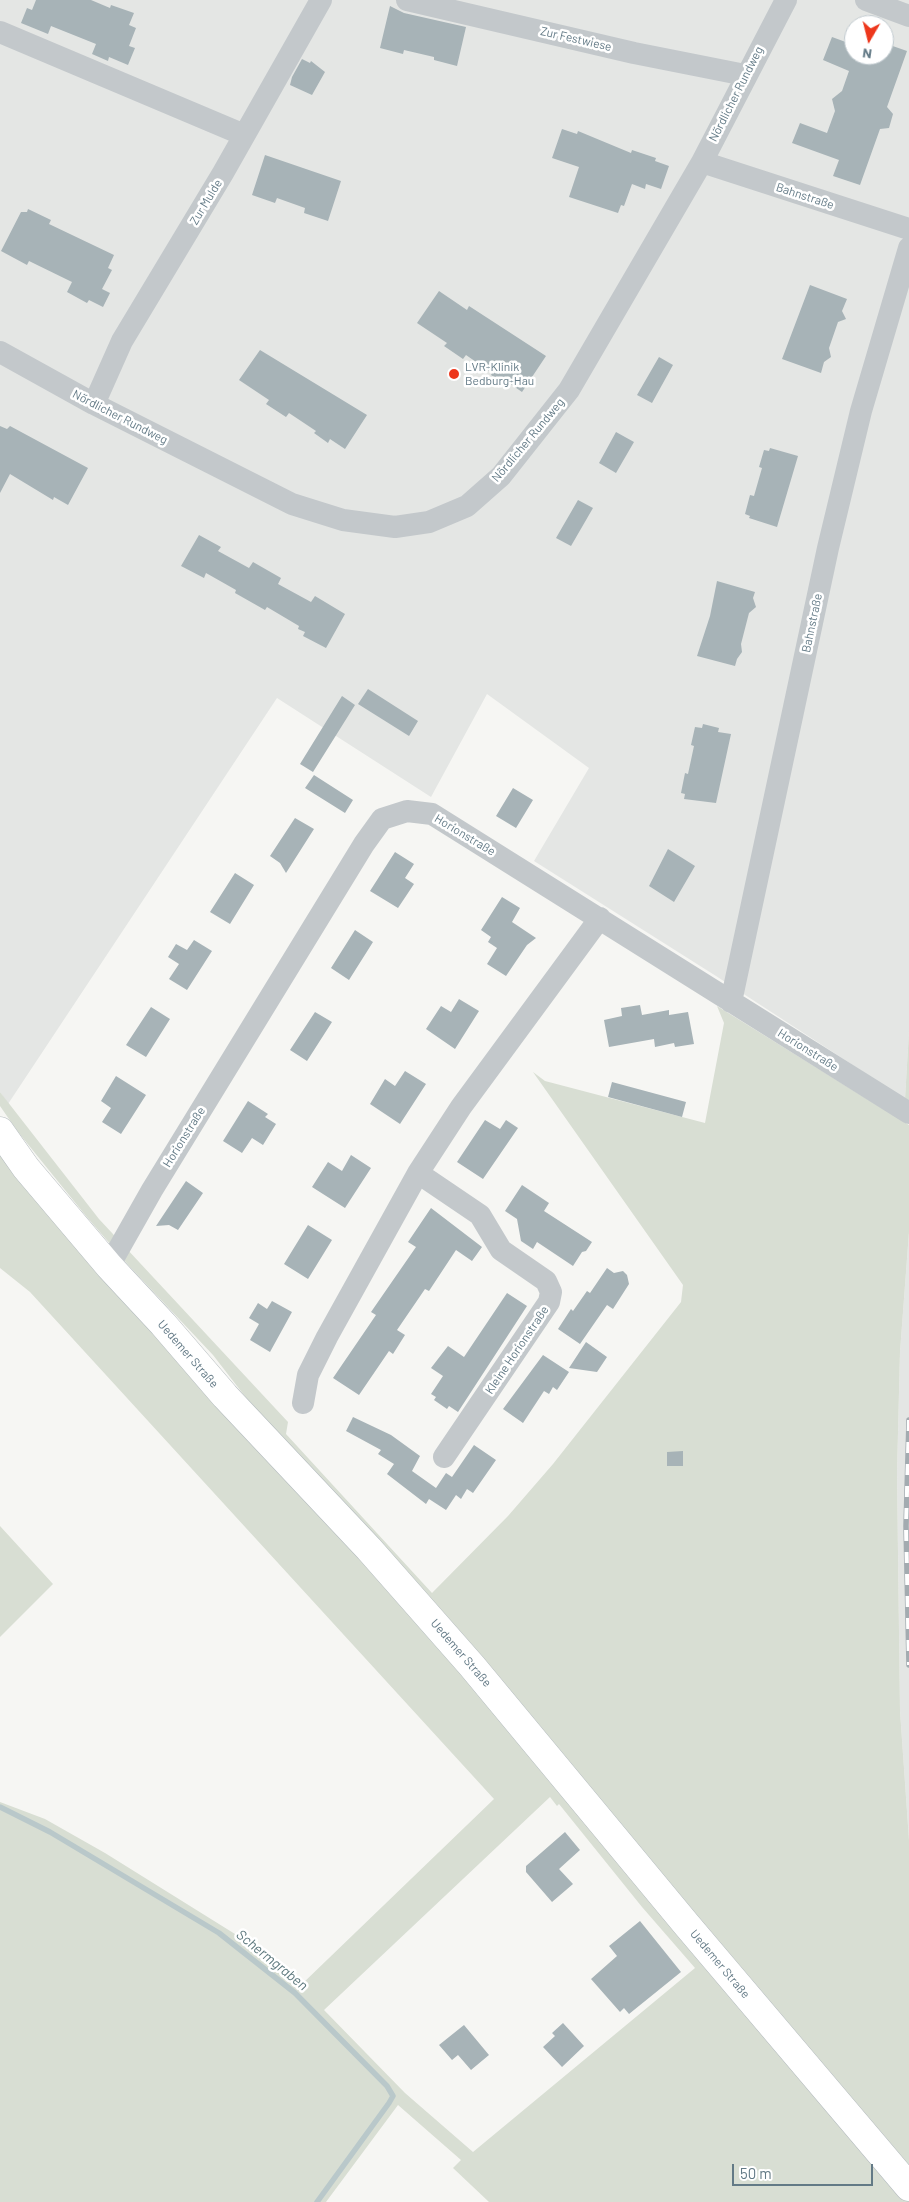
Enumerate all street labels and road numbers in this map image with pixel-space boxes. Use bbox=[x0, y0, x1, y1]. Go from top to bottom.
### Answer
street label: Zur Festwiese bbox=[539, 24, 613, 54]
street label: Nördlicher Rundweg bbox=[706, 44, 766, 144]
street label: Zur Mulde bbox=[187, 177, 225, 227]
street label: Bahnstraße bbox=[774, 180, 836, 212]
street label: Nördlicher Rundweg bbox=[70, 387, 170, 447]
street label: Nördlicher Rundweg bbox=[489, 395, 567, 485]
street label: Bahnstraße bbox=[799, 592, 825, 654]
street label: Horionstraße bbox=[432, 811, 498, 859]
street label: Horionstraße bbox=[775, 1026, 841, 1074]
street label: Horionstraße bbox=[160, 1104, 208, 1170]
street label: Kleine Horionstraße bbox=[482, 1303, 552, 1397]
street label: Uedemer Straße bbox=[155, 1317, 221, 1391]
street label: Uedemer Straße bbox=[428, 1616, 494, 1690]
street label: Uedemer Straße bbox=[687, 1927, 753, 2001]

